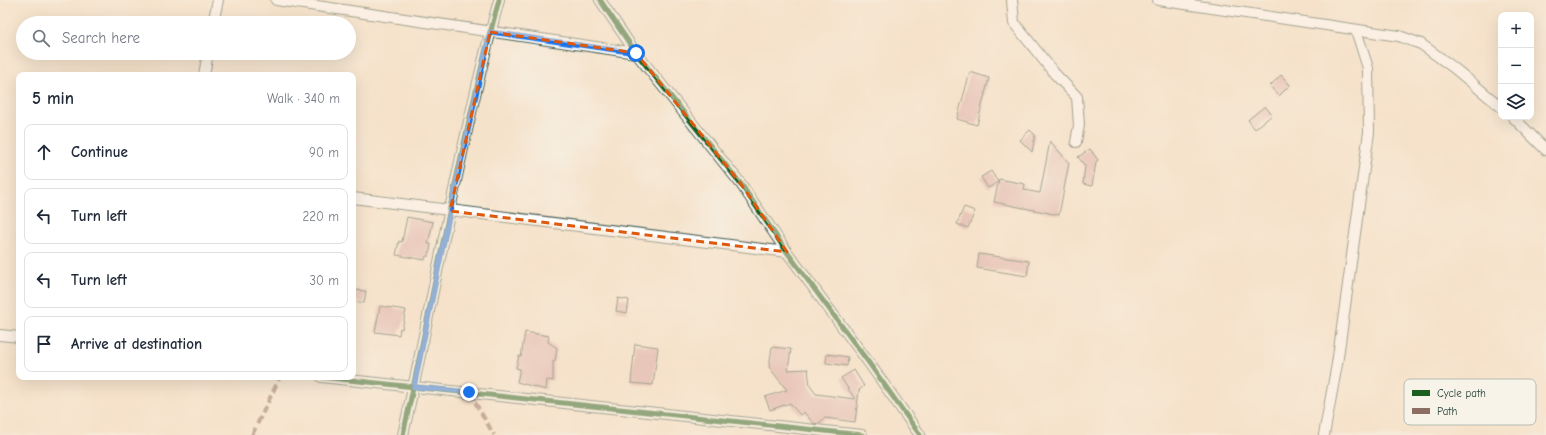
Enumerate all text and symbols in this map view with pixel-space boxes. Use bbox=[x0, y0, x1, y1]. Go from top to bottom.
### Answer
map controls bbox=[1498, 12, 1534, 120]
button: + bbox=[1498, 12, 1534, 48]
search box bbox=[16, 16, 356, 60]
icon: search bbox=[30, 27, 52, 49]
text: Search here bbox=[62, 29, 140, 47]
route start bbox=[627, 44, 645, 62]
button: − bbox=[1498, 48, 1534, 84]
button: layers bbox=[1498, 84, 1534, 120]
text: 5 min bbox=[32, 89, 74, 108]
text: Walk · 340 m bbox=[267, 91, 340, 106]
icon: ahead bbox=[33, 141, 55, 163]
text: Continue bbox=[71, 143, 128, 161]
text: 90 m bbox=[309, 145, 339, 160]
icon: left bbox=[33, 205, 55, 227]
text: Turn left bbox=[71, 207, 127, 225]
text: 220 m bbox=[302, 209, 339, 224]
icon: left bbox=[33, 269, 55, 291]
text: Turn left bbox=[71, 271, 127, 289]
text: 30 m bbox=[309, 273, 339, 288]
icon: arrive bbox=[33, 333, 55, 355]
text: Arrive at destination bbox=[71, 335, 202, 353]
legend bbox=[1404, 379, 1536, 425]
route end bbox=[460, 383, 478, 401]
text: Cycle path bbox=[1437, 387, 1486, 400]
text: Path bbox=[1437, 405, 1458, 418]

